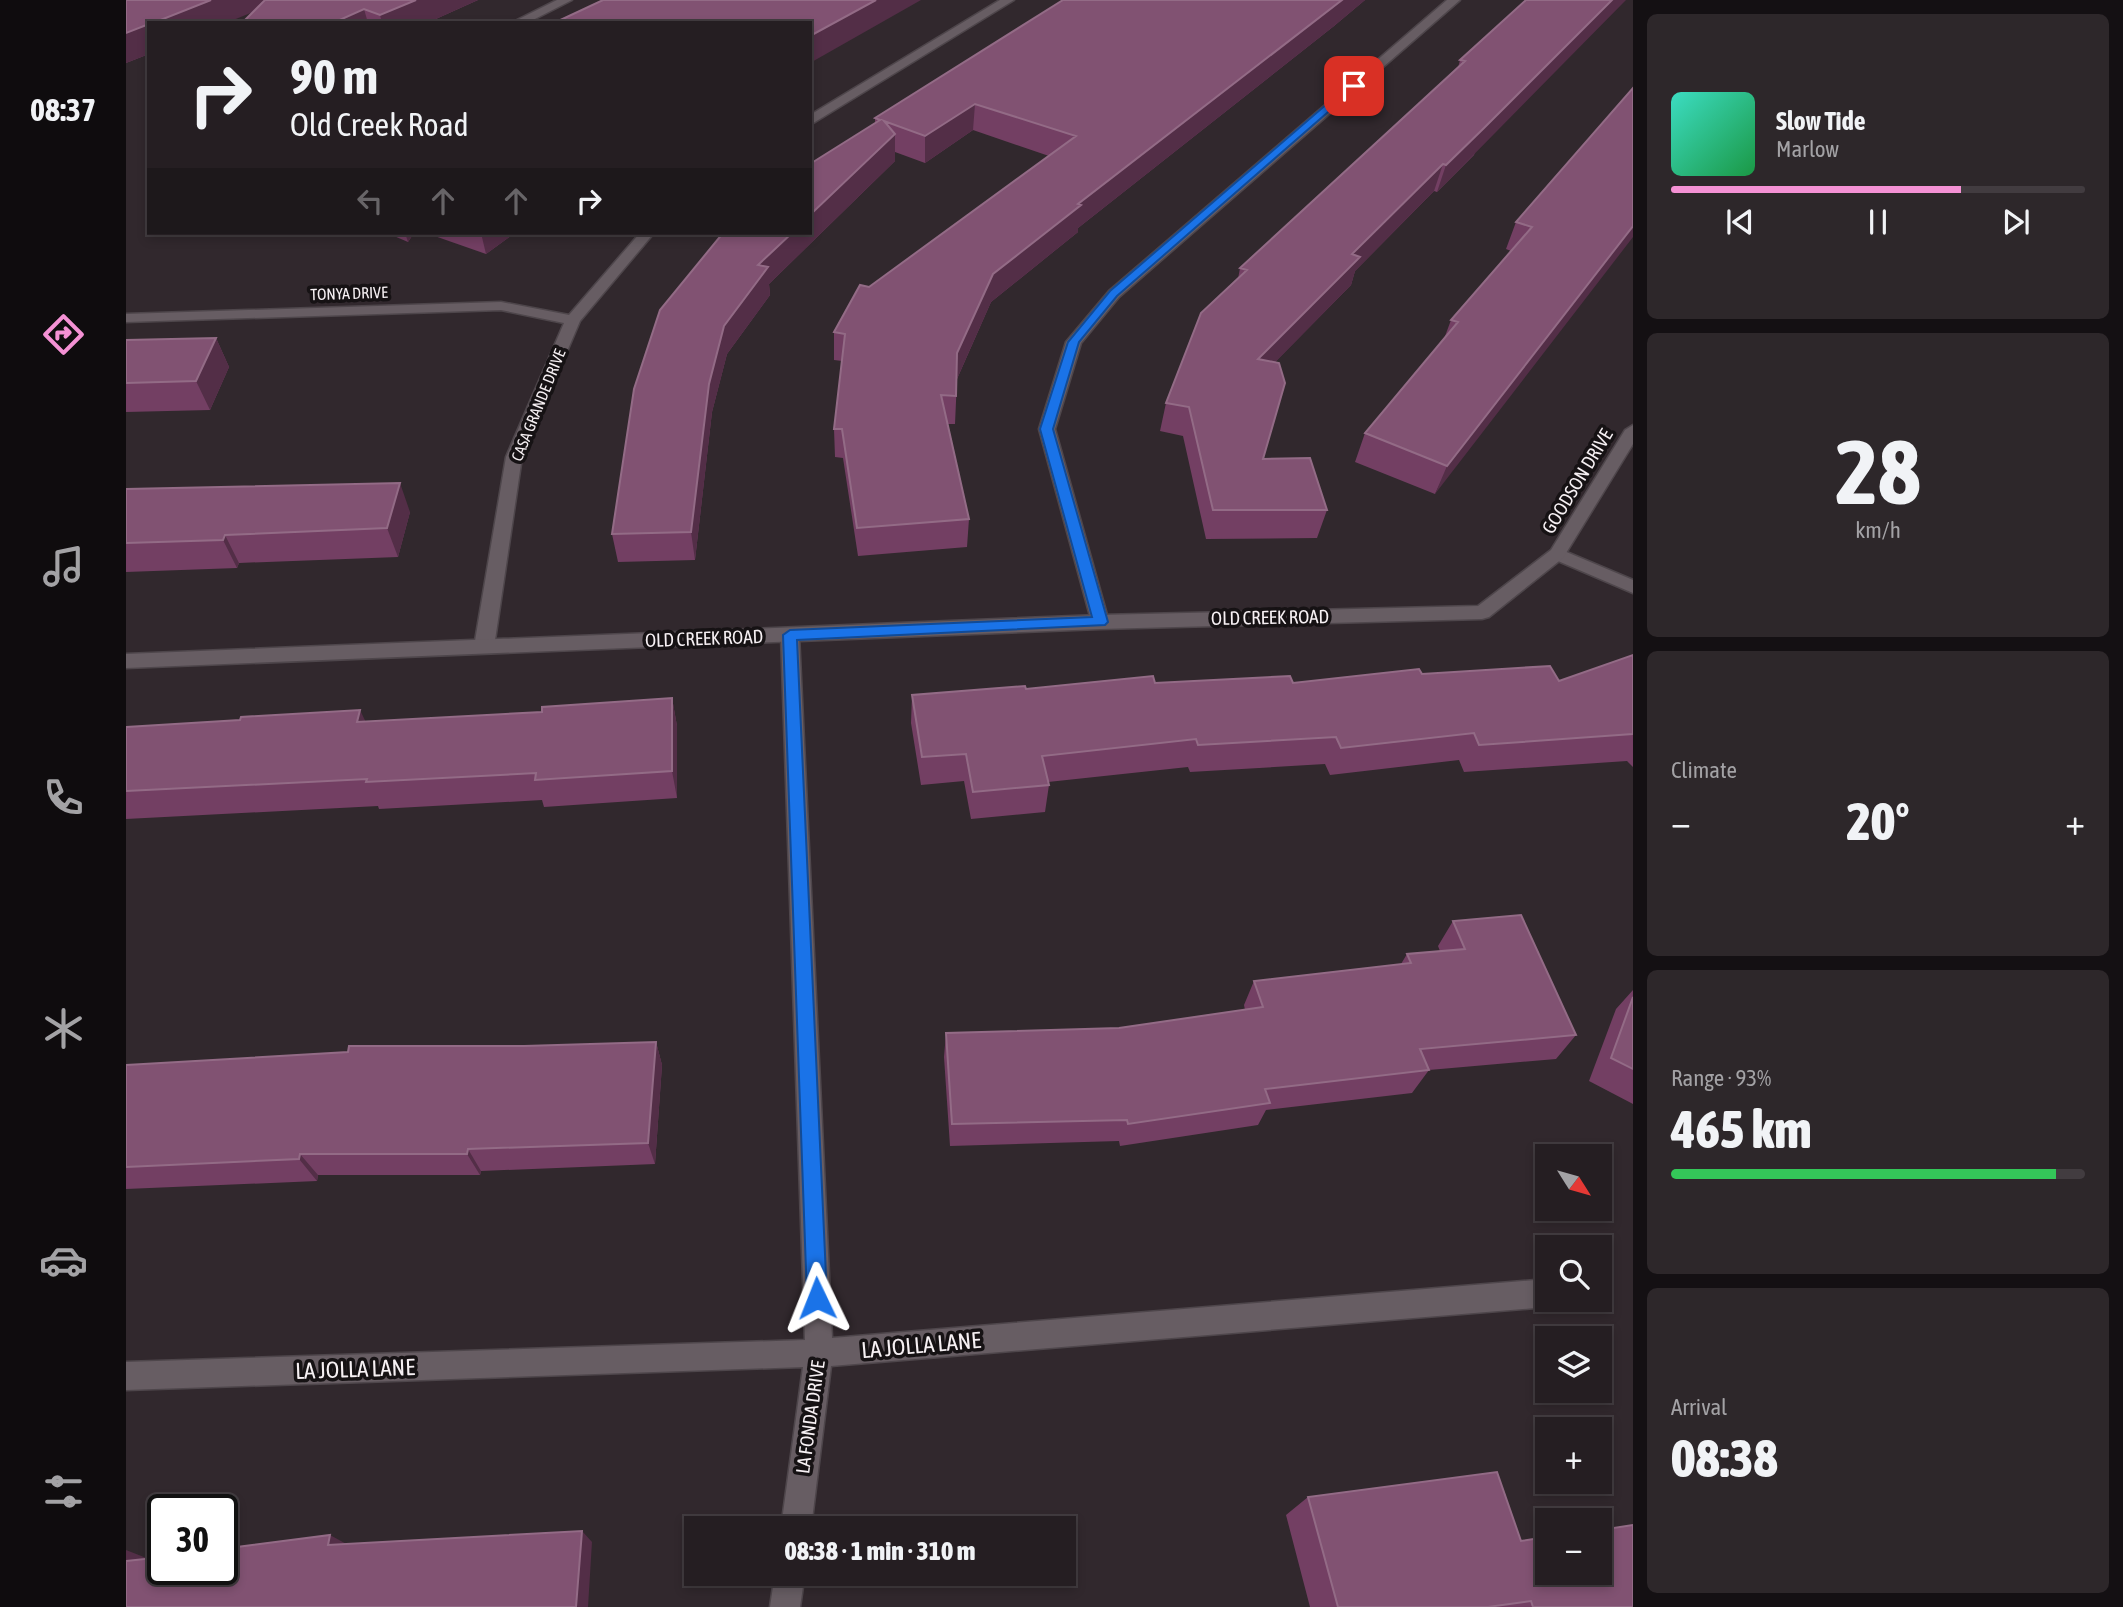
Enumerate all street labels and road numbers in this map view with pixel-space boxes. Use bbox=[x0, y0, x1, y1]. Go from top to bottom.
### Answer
street label: TONYA DRIVE bbox=[310, 283, 388, 303]
street label: CASA GRANDE DRIVE bbox=[507, 346, 569, 464]
street label: GOODSON DRIVE bbox=[1537, 425, 1617, 537]
street label: OLD CREEK ROAD bbox=[1211, 605, 1329, 629]
street label: OLD CREEK ROAD bbox=[645, 625, 763, 651]
street label: LA JOLLA LANE bbox=[860, 1327, 982, 1363]
street label: LA JOLLA LANE bbox=[295, 1354, 416, 1384]
street label: LA FONDA DRIVE bbox=[791, 1359, 829, 1475]

